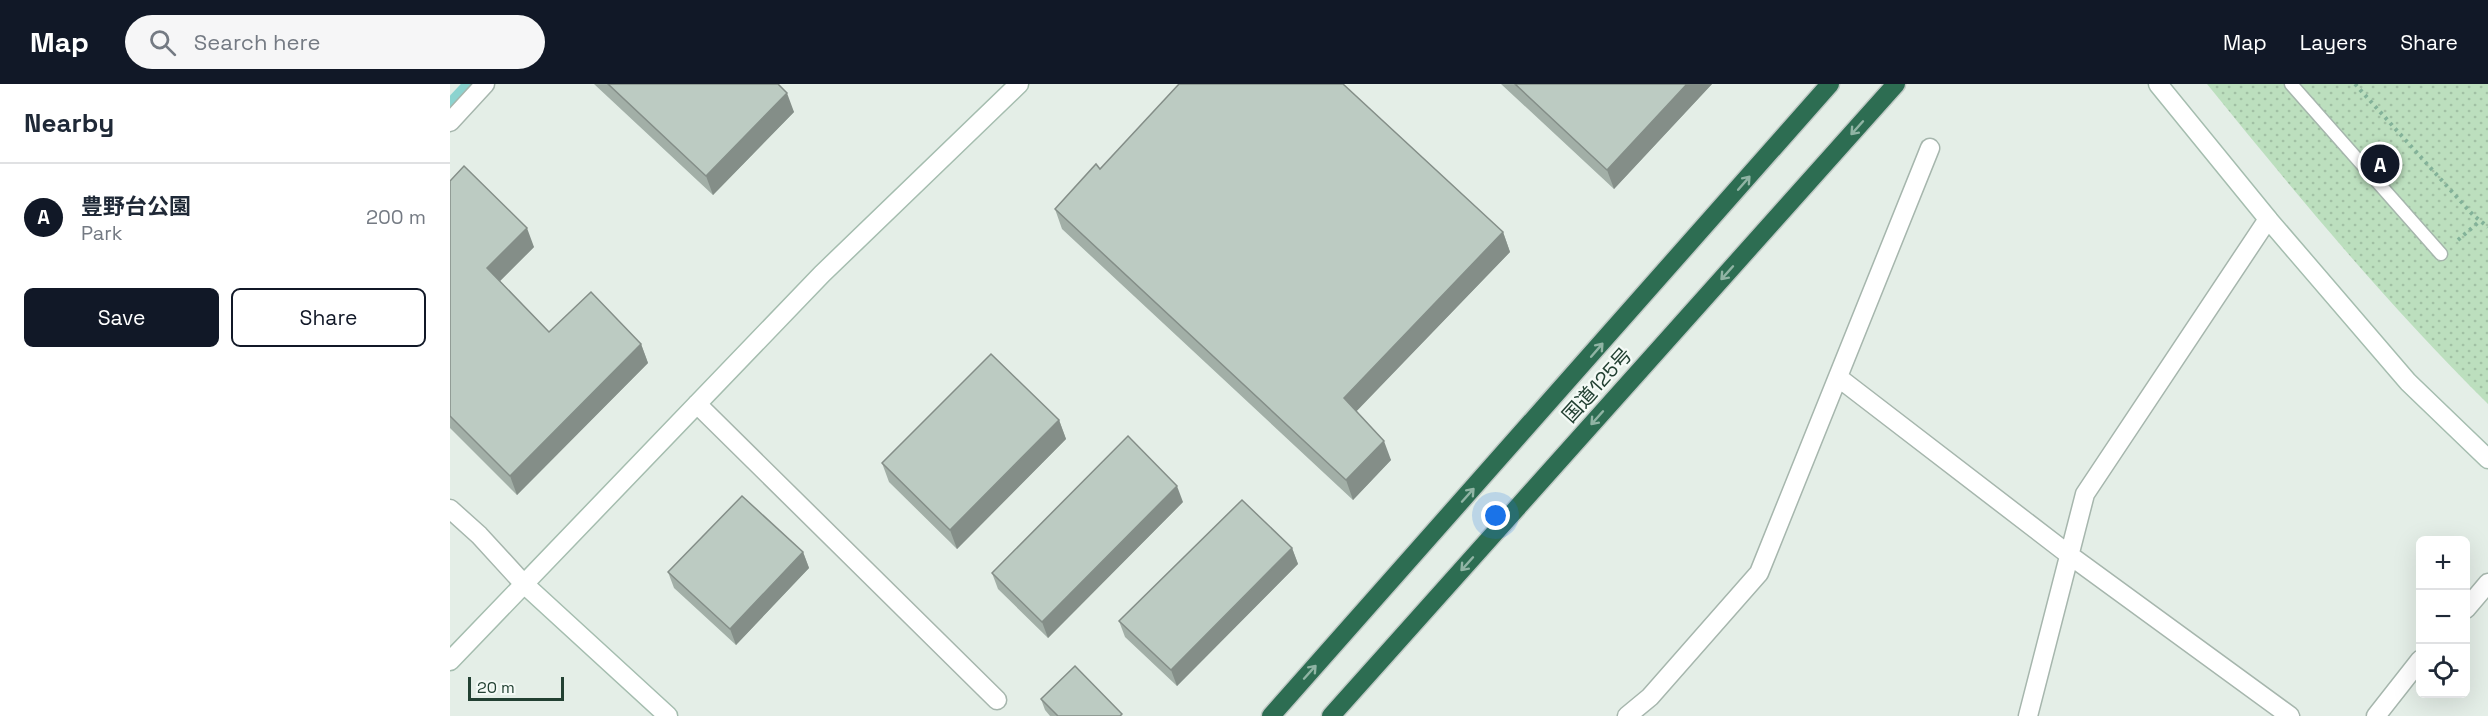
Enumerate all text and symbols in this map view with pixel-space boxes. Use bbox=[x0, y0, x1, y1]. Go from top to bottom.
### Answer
search box bbox=[125, 15, 545, 69]
text: Map bbox=[30, 24, 89, 60]
icon: search bbox=[146, 26, 179, 59]
text: Search here bbox=[194, 28, 321, 56]
text: Map bbox=[2223, 29, 2267, 56]
text: Layers bbox=[2300, 29, 2367, 56]
text: Share bbox=[2400, 29, 2458, 56]
text: Nearby bbox=[24, 106, 114, 140]
one-way arrow bbox=[1850, 120, 1864, 135]
pin: A bbox=[2360, 142, 2400, 187]
one-way arrow bbox=[1737, 175, 1750, 191]
text: 豊野台公園 bbox=[81, 192, 191, 220]
text: A bbox=[37, 204, 50, 230]
text: 200 m bbox=[366, 204, 426, 230]
text: Park bbox=[81, 220, 123, 246]
one-way arrow bbox=[1720, 265, 1734, 280]
button: Save bbox=[24, 288, 219, 347]
button: Share bbox=[231, 288, 426, 347]
street label: 国道125号 bbox=[1556, 342, 1638, 428]
one-way arrow bbox=[1590, 342, 1604, 357]
one-way arrow bbox=[1590, 410, 1604, 425]
one-way arrow bbox=[1461, 488, 1475, 503]
your location bbox=[1481, 501, 1510, 530]
map controls bbox=[2416, 536, 2470, 698]
button: + bbox=[2416, 536, 2470, 590]
one-way arrow bbox=[1460, 556, 1474, 571]
button: − bbox=[2416, 590, 2470, 644]
button: locate bbox=[2416, 644, 2470, 698]
one-way arrow bbox=[1303, 665, 1317, 680]
scale bar bbox=[468, 674, 564, 702]
text: 20 m bbox=[477, 677, 515, 698]

